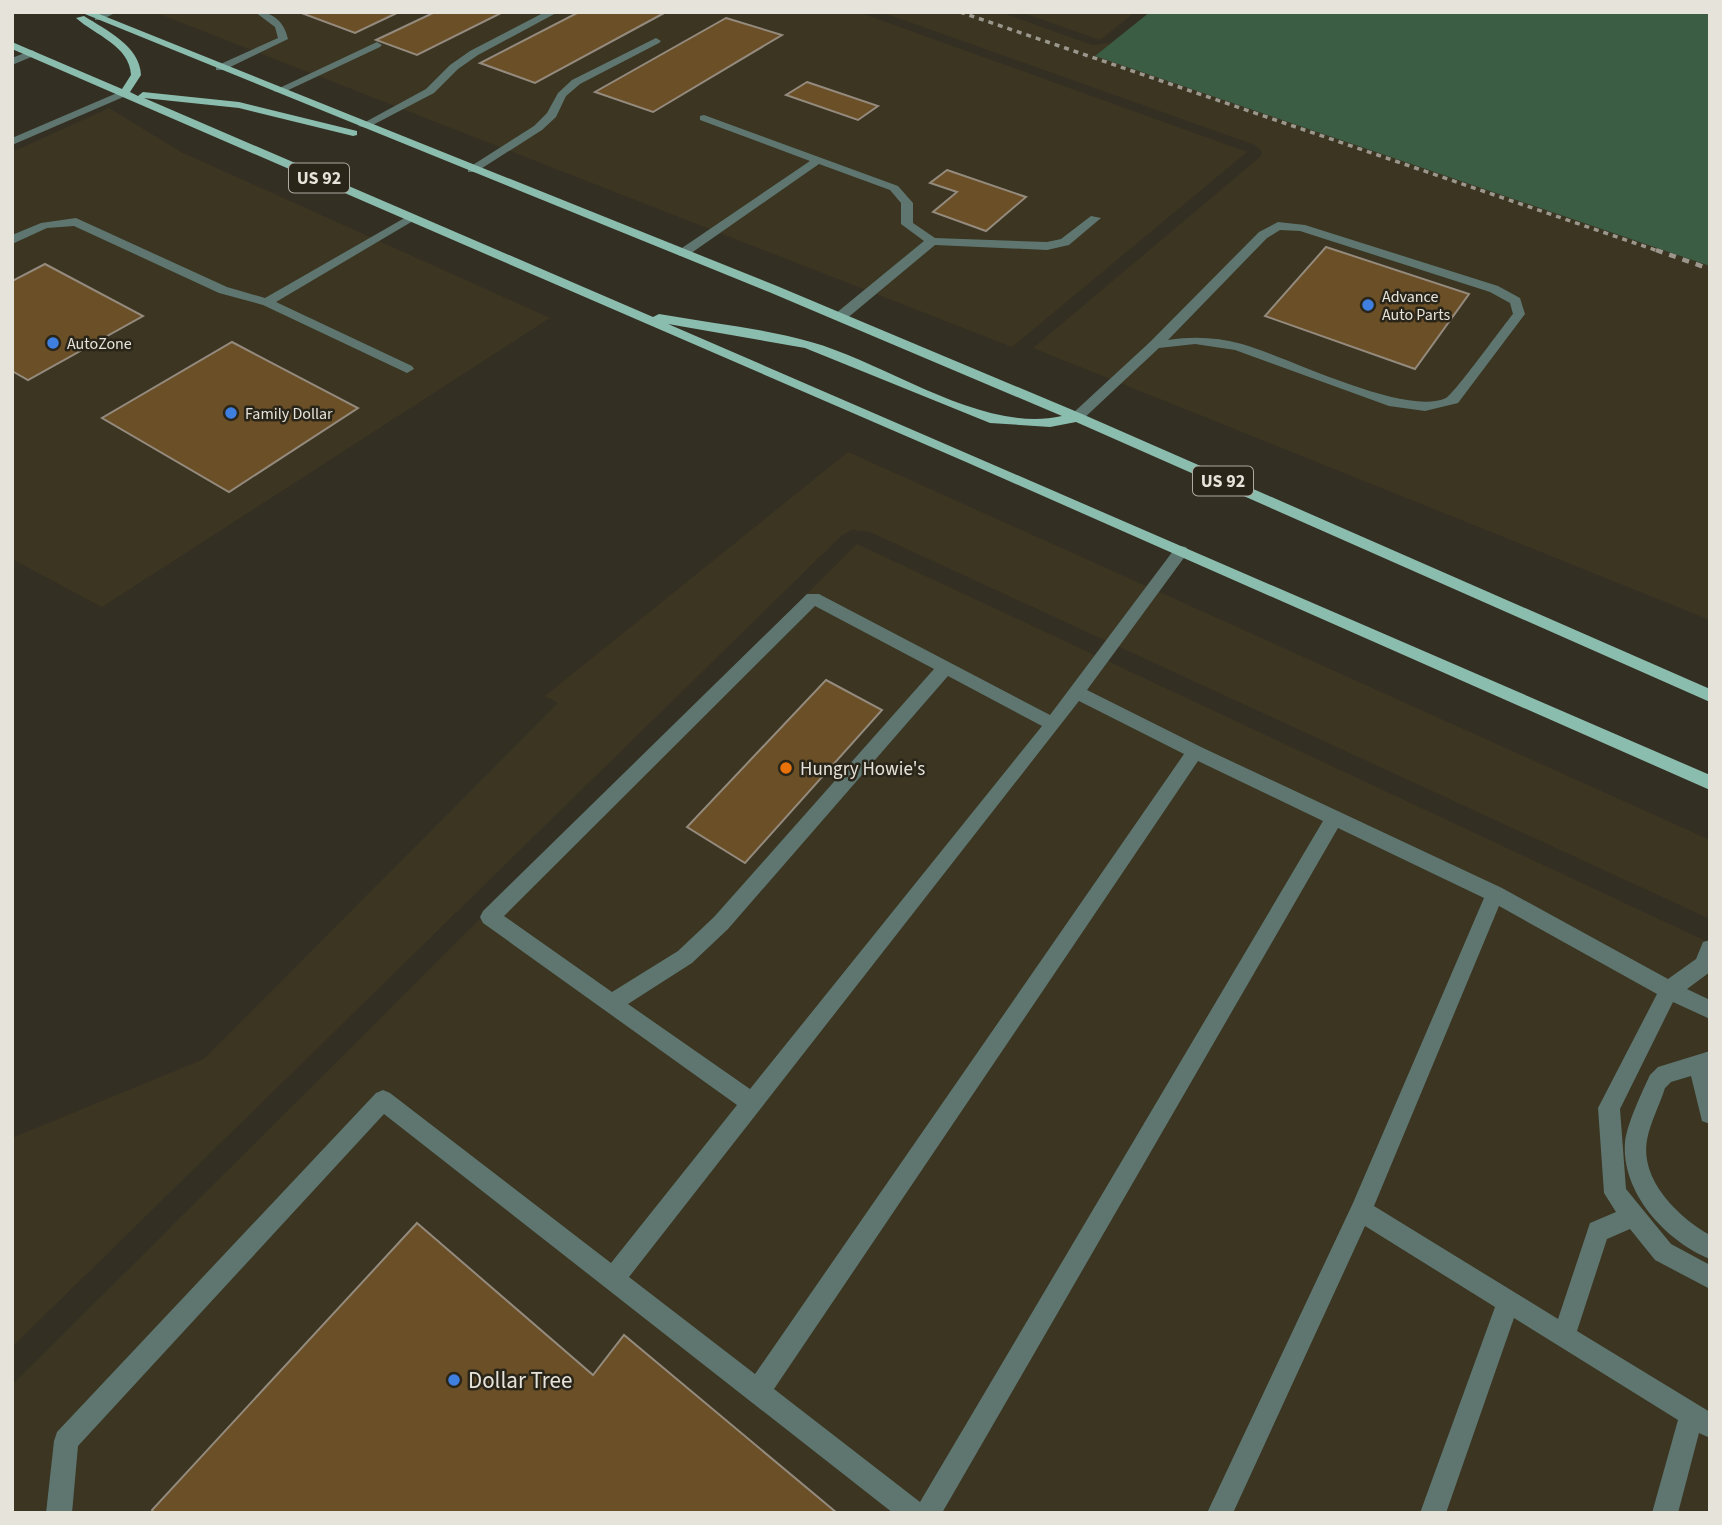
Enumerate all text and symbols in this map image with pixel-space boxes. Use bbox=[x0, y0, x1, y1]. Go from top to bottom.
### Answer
road number: US 92 bbox=[289, 163, 349, 192]
place label: Advance Auto Parts bbox=[1382, 286, 1451, 326]
marker: Advance Auto Parts bbox=[1360, 297, 1376, 313]
place label: AutoZone bbox=[67, 333, 132, 355]
marker: AutoZone bbox=[45, 335, 61, 351]
place label: Family Dollar bbox=[245, 403, 333, 425]
marker: Family Dollar bbox=[223, 405, 239, 421]
road number: US 92 bbox=[1193, 466, 1253, 495]
place label: Hungry Howie's bbox=[800, 756, 925, 783]
marker: Hungry Howie's bbox=[778, 760, 794, 776]
place label: Dollar Tree bbox=[468, 1364, 572, 1397]
marker: Dollar Tree bbox=[446, 1372, 462, 1388]

